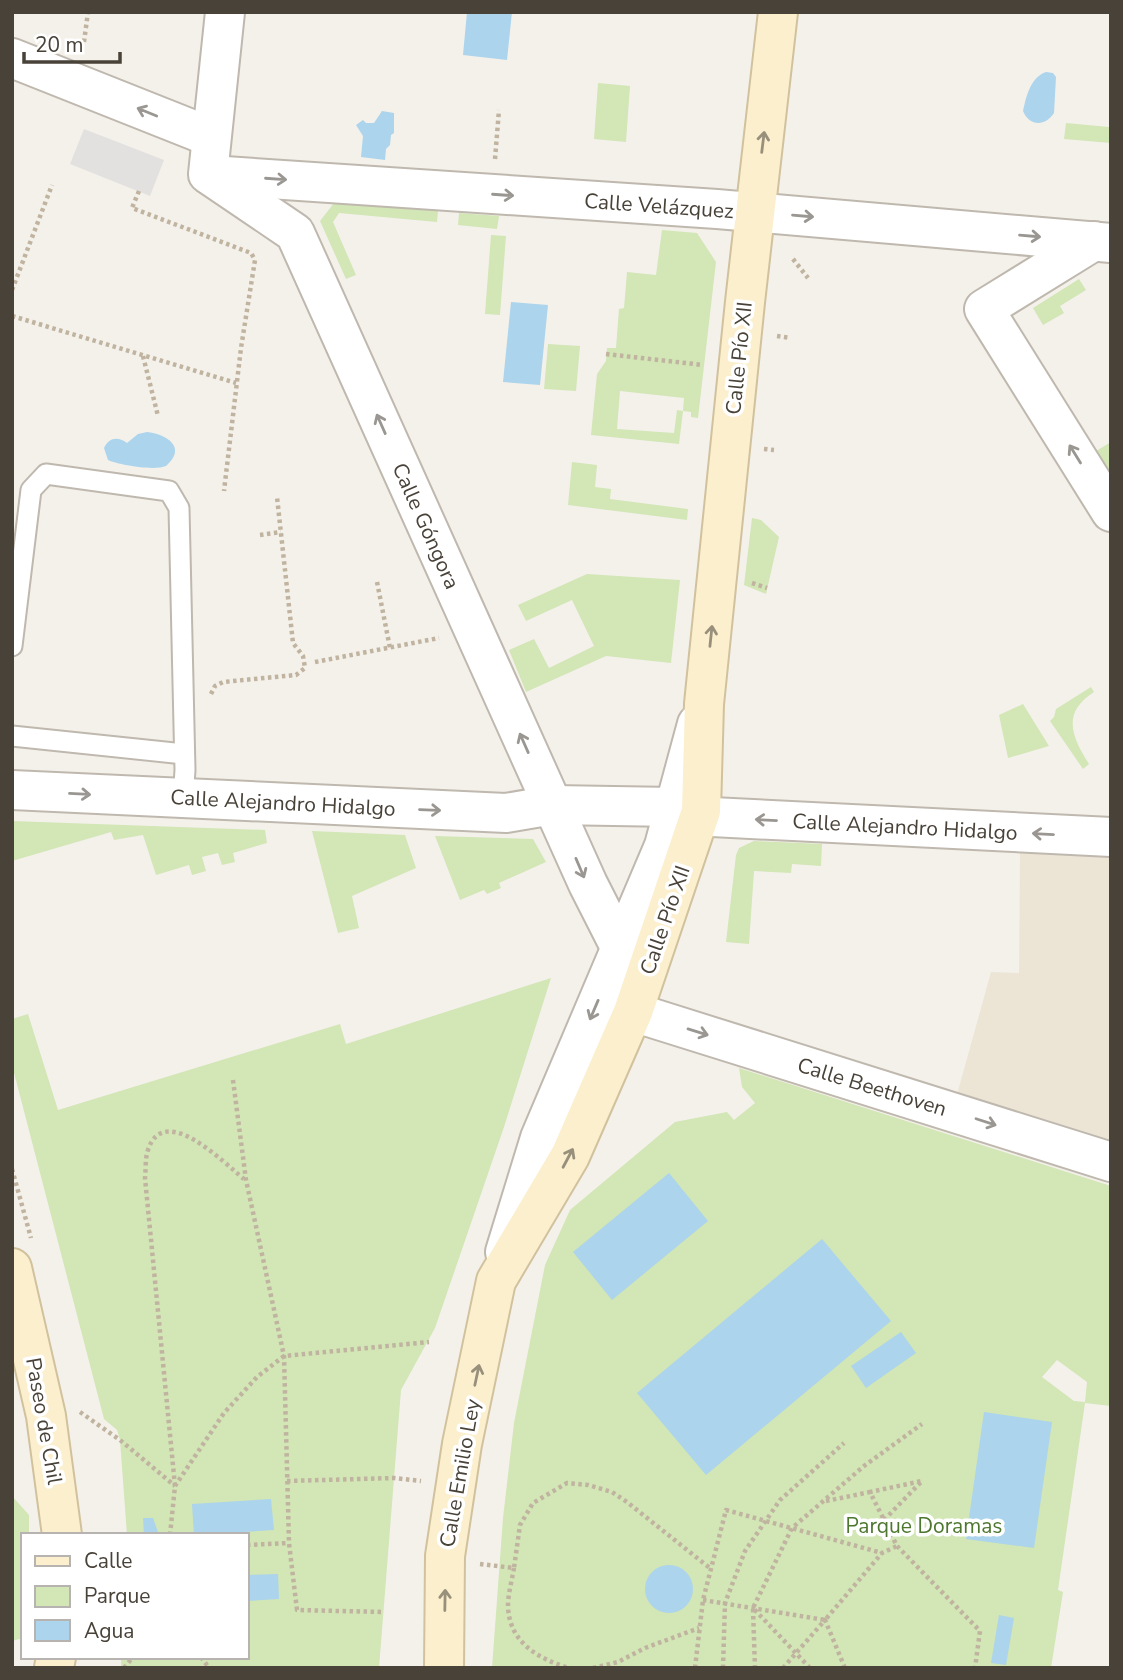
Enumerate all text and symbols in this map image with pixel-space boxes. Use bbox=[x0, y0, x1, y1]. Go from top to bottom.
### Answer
scale bar bbox=[24, 21, 121, 65]
text: 20 m bbox=[35, 31, 84, 59]
one-way arrow bbox=[137, 104, 159, 117]
one-way arrow bbox=[757, 131, 770, 153]
one-way arrow bbox=[264, 173, 287, 186]
street label: Calle Velázquez bbox=[583, 187, 735, 225]
one-way arrow bbox=[491, 189, 514, 202]
one-way arrow bbox=[791, 210, 814, 223]
one-way arrow bbox=[1018, 229, 1040, 242]
street label: Calle Pío XII bbox=[719, 300, 759, 416]
one-way arrow bbox=[374, 414, 387, 435]
one-way arrow bbox=[1067, 445, 1082, 464]
street label: Calle Góngora bbox=[386, 459, 466, 593]
one-way arrow bbox=[704, 625, 717, 648]
one-way arrow bbox=[517, 733, 530, 755]
street label: Calle Alejandro Hidalgo bbox=[170, 783, 396, 823]
one-way arrow bbox=[69, 788, 91, 801]
one-way arrow bbox=[418, 803, 441, 816]
street label: Calle Alejandro Hidalgo bbox=[792, 807, 1018, 847]
one-way arrow bbox=[755, 813, 778, 826]
one-way arrow bbox=[1031, 827, 1054, 840]
one-way arrow bbox=[575, 856, 588, 878]
street label: Calle Pío XII bbox=[633, 862, 697, 978]
one-way arrow bbox=[587, 998, 600, 1020]
one-way arrow bbox=[687, 1027, 709, 1040]
street label: Calle Beethoven bbox=[794, 1051, 950, 1123]
one-way arrow bbox=[974, 1117, 996, 1130]
one-way arrow bbox=[561, 1149, 575, 1169]
street label: Paseo de Chil bbox=[19, 1355, 69, 1487]
one-way arrow bbox=[470, 1364, 484, 1387]
street label: Calle Emilio Ley bbox=[433, 1396, 487, 1549]
park label: Parque Doramas bbox=[846, 1512, 1002, 1540]
legend bbox=[21, 1533, 248, 1659]
text: Calle bbox=[84, 1547, 132, 1575]
text: Parque bbox=[84, 1582, 151, 1610]
one-way arrow bbox=[438, 1588, 452, 1611]
text: Agua bbox=[84, 1617, 134, 1645]

